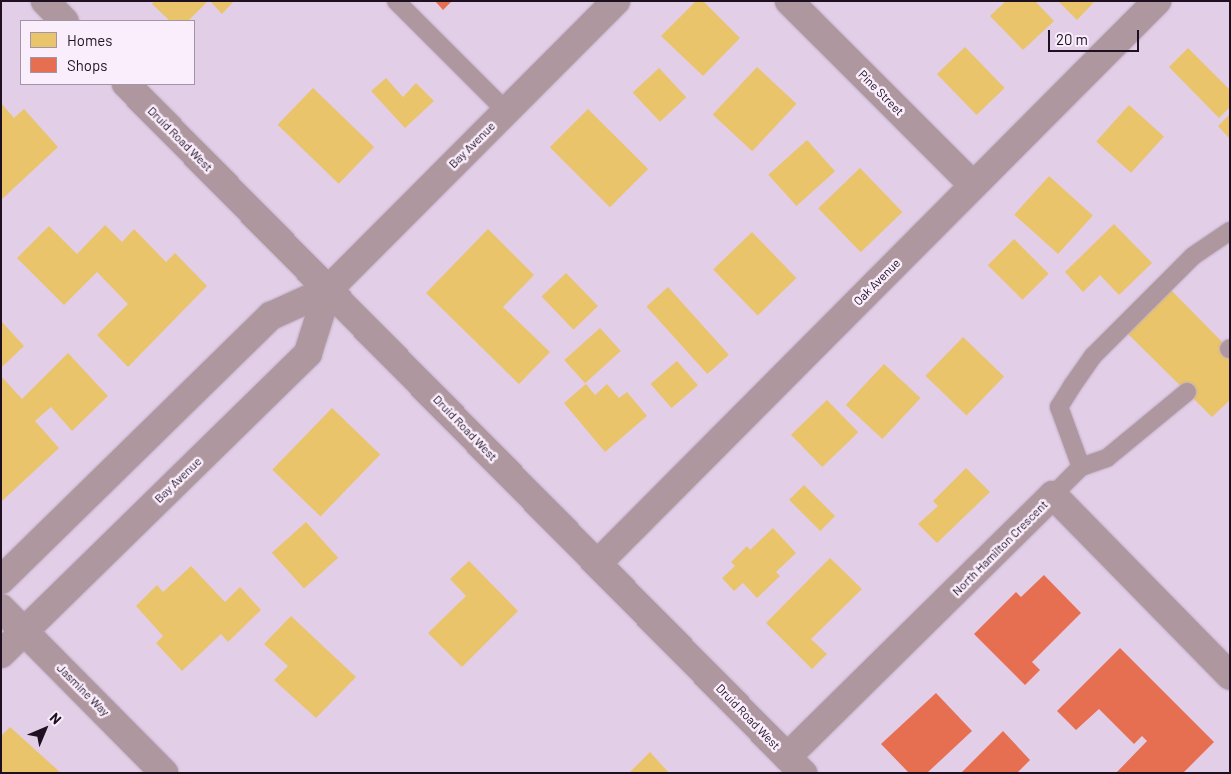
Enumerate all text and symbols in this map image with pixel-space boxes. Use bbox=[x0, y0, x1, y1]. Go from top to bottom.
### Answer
legend bbox=[20, 20, 195, 85]
scale bar bbox=[1051, 20, 1142, 52]
text: 20 m bbox=[1056, 30, 1088, 48]
text: Homes bbox=[67, 31, 112, 49]
text: Shops bbox=[67, 56, 107, 74]
street label: Pine Street bbox=[855, 67, 907, 119]
street label: Druid Road West bbox=[145, 104, 215, 174]
street label: Bay Avenue bbox=[446, 119, 498, 171]
street label: Oak Avenue bbox=[851, 256, 903, 308]
street label: Druid Road West bbox=[430, 392, 500, 464]
street label: Bay Avenue bbox=[152, 454, 204, 506]
street label: North Hamilton Crescent bbox=[949, 497, 1051, 599]
street label: Jasmine Way bbox=[54, 661, 112, 719]
street label: Druid Road West bbox=[713, 681, 783, 753]
north arrow bbox=[20, 704, 70, 754]
text: N bbox=[47, 709, 65, 727]

